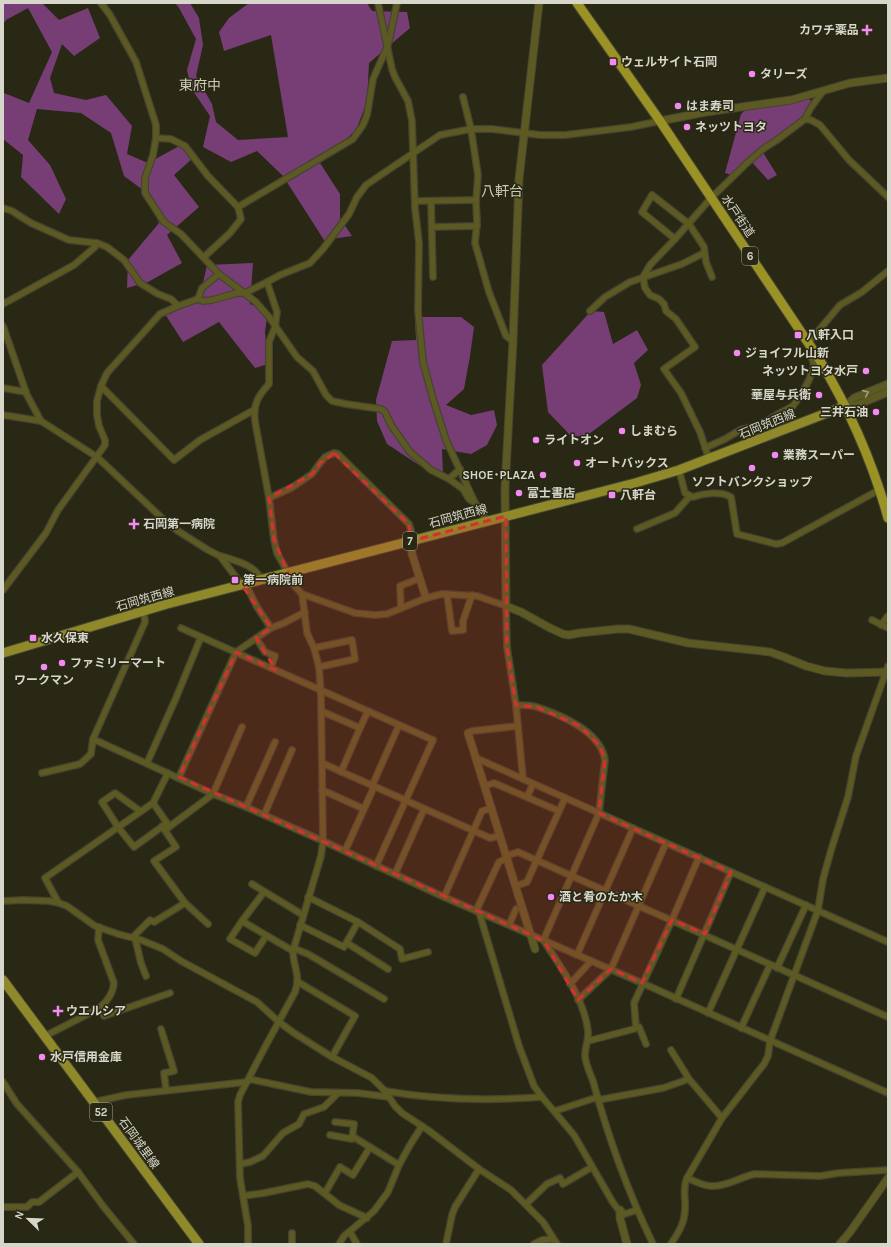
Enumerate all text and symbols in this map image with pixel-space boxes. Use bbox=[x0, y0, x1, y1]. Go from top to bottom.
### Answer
place label: カワチ薬品 bbox=[799, 23, 859, 37]
marker: カワチ薬品 bbox=[862, 25, 872, 35]
place label: ウェルサイト石岡 bbox=[621, 55, 717, 69]
marker: ウェルサイト石岡 bbox=[608, 57, 618, 67]
place label: タリーズ bbox=[760, 67, 807, 81]
marker: タリーズ bbox=[747, 69, 757, 79]
district label: 東府中 bbox=[179, 77, 221, 94]
place label: はま寿司 bbox=[686, 99, 734, 113]
marker: はま寿司 bbox=[673, 101, 683, 111]
place label: ネッツトヨタ bbox=[695, 120, 767, 134]
marker: ネッツトヨタ bbox=[682, 122, 692, 132]
district label: 八軒台 bbox=[481, 183, 523, 200]
street label: 水戸街道 bbox=[719, 192, 757, 240]
road number: 6 bbox=[742, 247, 758, 265]
place label: 八軒入口 bbox=[806, 328, 854, 342]
marker: 八軒入口 bbox=[793, 330, 803, 340]
place label: ジョイフル山新 bbox=[745, 346, 829, 360]
marker: ジョイフル山新 bbox=[732, 348, 742, 358]
place label: ネッツトヨタ水戸 bbox=[762, 364, 858, 378]
marker: ネッツトヨタ水戸 bbox=[861, 366, 871, 376]
place label: 華屋与兵衛 bbox=[751, 388, 811, 402]
marker: 華屋与兵衛 bbox=[814, 390, 824, 400]
one-way arrow bbox=[862, 390, 869, 398]
place label: 三井石油 bbox=[820, 405, 868, 419]
street label: 石岡筑西線 bbox=[737, 406, 797, 442]
marker: 三井石油 bbox=[871, 407, 881, 417]
place label: しまむら bbox=[630, 424, 678, 438]
marker: しまむら bbox=[617, 426, 627, 436]
place label: ライトオン bbox=[544, 433, 604, 447]
marker: ライトオン bbox=[531, 435, 541, 445]
place label: 業務スーパー bbox=[783, 448, 855, 462]
marker: 業務スーパー bbox=[770, 450, 780, 460]
place label: オートバックス bbox=[585, 456, 669, 470]
marker: オートバックス bbox=[572, 458, 582, 468]
marker: ソフトバンクショップ bbox=[747, 463, 757, 473]
place label: SHOE･PLAZA bbox=[462, 468, 535, 482]
marker: SHOE･PLAZA bbox=[538, 470, 548, 480]
place label: ソフトバンクショップ bbox=[692, 475, 812, 489]
place label: 富士書店 bbox=[527, 486, 575, 500]
marker: 富士書店 bbox=[514, 488, 524, 498]
place label: 八軒台 bbox=[620, 488, 656, 502]
marker: 八軒台 bbox=[607, 490, 617, 500]
street label: 石岡筑西線 bbox=[427, 501, 489, 531]
place label: 石岡第一病院 bbox=[143, 517, 215, 531]
marker: 石岡第一病院 bbox=[128, 518, 140, 530]
road number: 7 bbox=[403, 532, 417, 550]
place label: 第一病院前 bbox=[243, 573, 303, 587]
marker: 第一病院前 bbox=[230, 575, 240, 585]
street label: 石岡筑西線 bbox=[114, 584, 176, 614]
place label: 水久保東 bbox=[41, 631, 89, 645]
marker: 水久保東 bbox=[28, 633, 38, 643]
place label: ファミリーマート bbox=[70, 656, 166, 670]
marker: ファミリーマート bbox=[57, 658, 67, 668]
marker: ワークマン bbox=[39, 662, 49, 672]
place label: ワークマン bbox=[14, 673, 74, 687]
place label: 酒と肴のたか木 bbox=[559, 890, 643, 904]
marker: 酒と肴のたか木 bbox=[546, 892, 556, 902]
place label: ウエルシア bbox=[66, 1004, 126, 1018]
marker: ウエルシア bbox=[53, 1006, 63, 1016]
place label: 水戸信用金庫 bbox=[50, 1050, 122, 1064]
marker: 水戸信用金庫 bbox=[37, 1052, 47, 1062]
road number: 52 bbox=[90, 1103, 112, 1121]
street label: 石岡城里線 bbox=[116, 1115, 162, 1171]
north arrow bbox=[8, 1199, 48, 1239]
text: N bbox=[12, 1209, 27, 1221]

